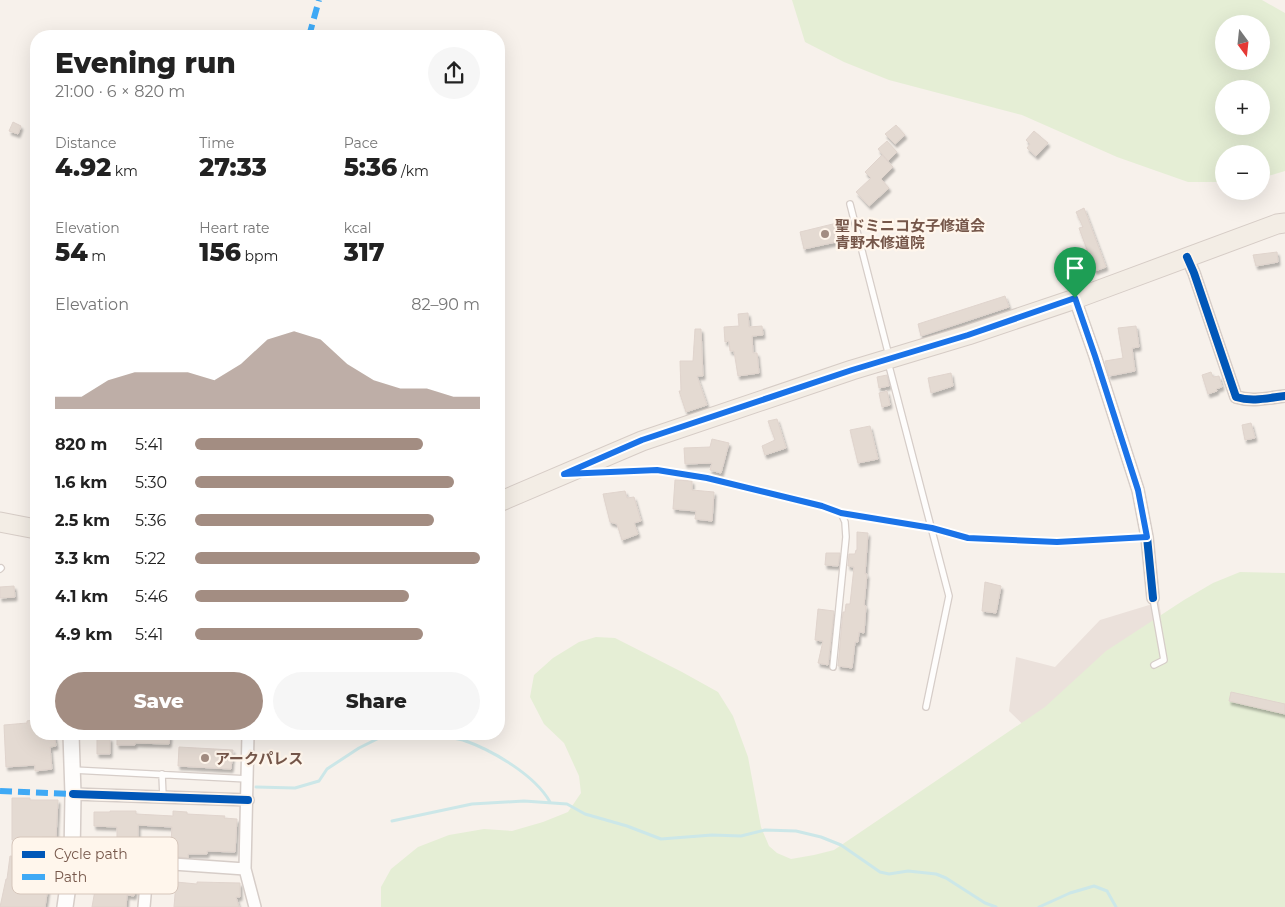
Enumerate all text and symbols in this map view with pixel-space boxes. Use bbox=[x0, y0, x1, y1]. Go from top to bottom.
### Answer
north arrow bbox=[1215, 15, 1270, 70]
map controls bbox=[1215, 15, 1270, 200]
text: Evening run bbox=[55, 46, 236, 80]
button: share bbox=[428, 47, 480, 99]
button: + bbox=[1215, 80, 1270, 135]
text: 21:00 · 6 × 820 m bbox=[55, 82, 185, 101]
text: Distance bbox=[55, 134, 117, 152]
text: Time bbox=[199, 134, 234, 152]
text: Pace bbox=[344, 134, 378, 152]
button: − bbox=[1215, 145, 1270, 200]
text: 4.92 bbox=[55, 152, 111, 182]
text: 27:33 bbox=[199, 152, 267, 182]
text: 5:36 bbox=[344, 152, 397, 182]
text: km bbox=[111, 162, 138, 180]
text: /km bbox=[397, 162, 429, 180]
place label: 聖ドミニコ女子修道会 青野木修道院 bbox=[835, 216, 985, 252]
text: Elevation bbox=[55, 219, 120, 237]
text: Heart rate bbox=[199, 219, 270, 237]
text: kcal bbox=[344, 219, 372, 237]
marker: 聖ドミニコ女子修道会 青野木修道院 bbox=[819, 228, 831, 240]
text: 54 bbox=[55, 237, 88, 267]
text: 156 bbox=[199, 237, 241, 267]
text: 317 bbox=[344, 237, 385, 267]
text: m bbox=[88, 247, 106, 265]
text: bpm bbox=[241, 247, 278, 265]
pin bbox=[1054, 247, 1096, 298]
icon: arrive bbox=[1061, 254, 1089, 282]
text: Elevation bbox=[55, 295, 129, 314]
text: 82–90 m bbox=[411, 295, 480, 314]
text: 820 m bbox=[55, 435, 107, 454]
text: 5:41 bbox=[135, 435, 163, 454]
text: 1.6 km bbox=[55, 473, 107, 492]
text: 5:30 bbox=[135, 473, 167, 492]
text: 2.5 km bbox=[55, 511, 110, 530]
text: 5:36 bbox=[135, 511, 166, 530]
text: 3.3 km bbox=[55, 549, 110, 568]
text: 5:22 bbox=[135, 549, 166, 568]
text: 4.1 km bbox=[55, 587, 108, 606]
text: 5:46 bbox=[135, 587, 168, 606]
text: 4.9 km bbox=[55, 625, 112, 644]
text: 5:41 bbox=[135, 625, 163, 644]
button: Save bbox=[55, 672, 263, 730]
button: Share bbox=[273, 672, 480, 730]
place label: アークパレス bbox=[215, 749, 303, 768]
marker: アークパレス bbox=[199, 752, 211, 764]
legend bbox=[12, 837, 178, 894]
text: Cycle path bbox=[54, 845, 128, 863]
text: Path bbox=[54, 868, 87, 886]

